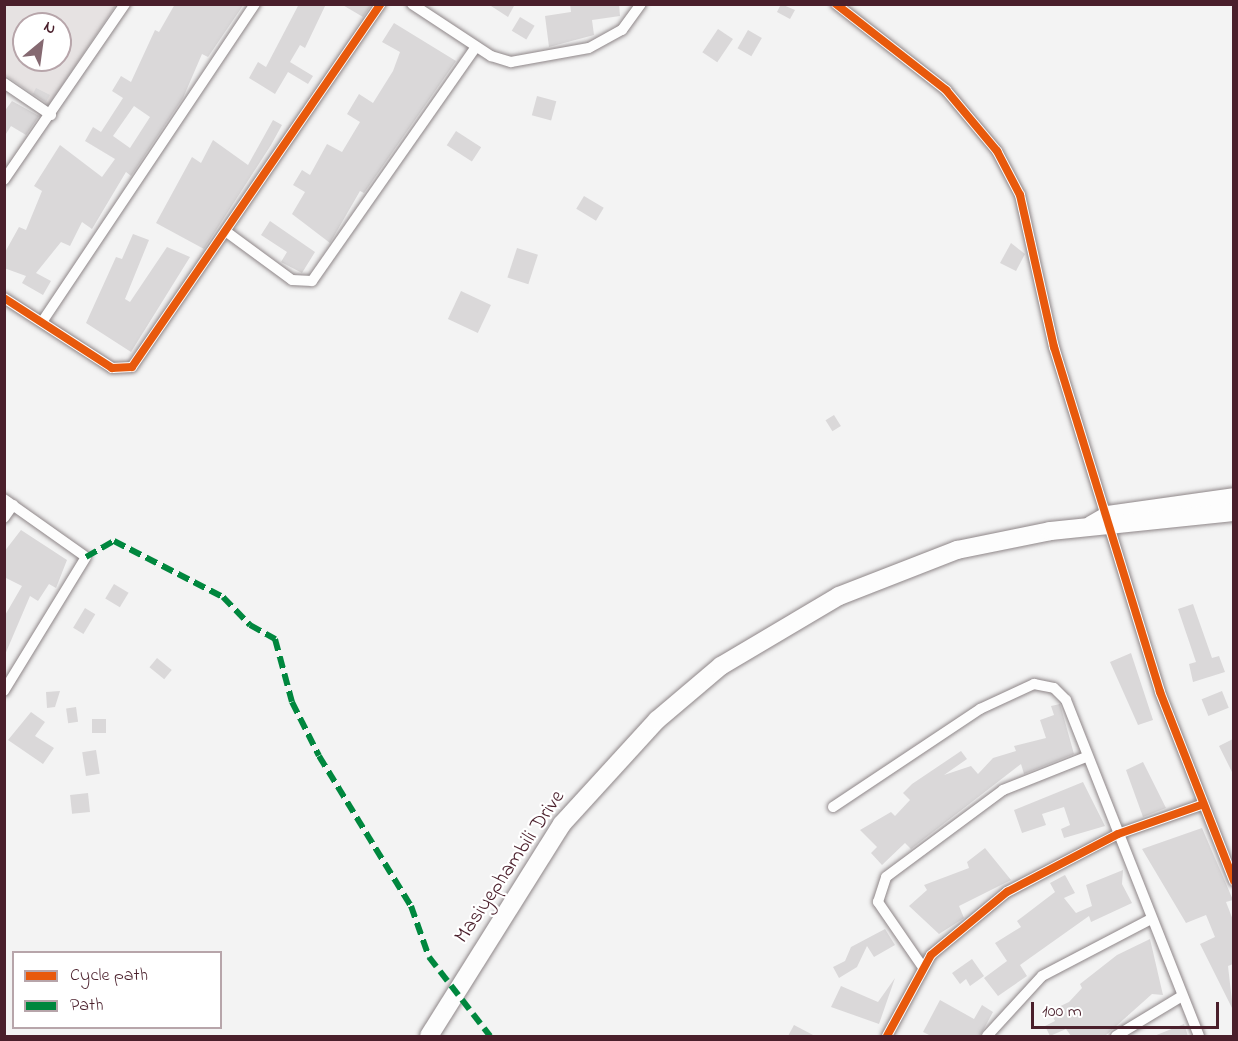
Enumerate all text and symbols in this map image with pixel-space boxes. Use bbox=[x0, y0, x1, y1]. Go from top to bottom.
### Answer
north arrow bbox=[12, 12, 72, 72]
text: N bbox=[39, 15, 60, 41]
street label: Masiyephambili Drive bbox=[449, 786, 571, 948]
legend bbox=[12, 951, 222, 1029]
text: Cycle path bbox=[70, 963, 148, 989]
scale bar bbox=[1034, 990, 1222, 1028]
text: Path bbox=[70, 993, 104, 1019]
text: 100 m bbox=[1042, 999, 1082, 1025]

